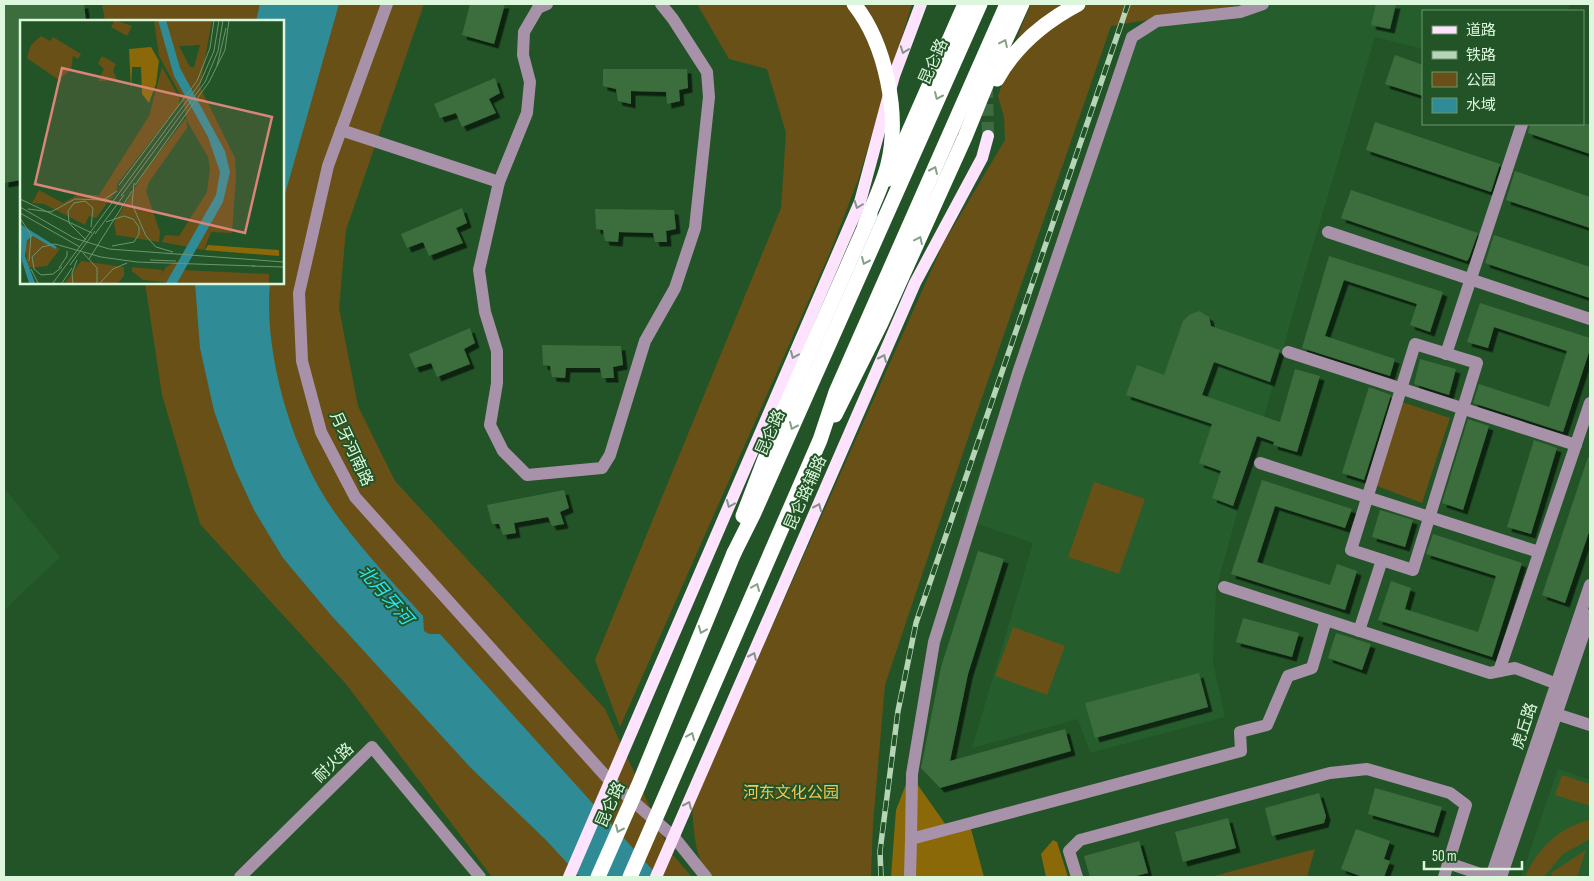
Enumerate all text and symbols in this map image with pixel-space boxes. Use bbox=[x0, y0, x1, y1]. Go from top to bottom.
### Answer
legend bbox=[1422, 10, 1584, 125]
inset map bbox=[20, 20, 284, 284]
text: 道路 bbox=[1466, 21, 1496, 40]
street label: 昆仑路 bbox=[916, 36, 952, 88]
one-way arrow bbox=[998, 39, 1009, 48]
one-way arrow bbox=[900, 45, 910, 53]
text: 铁路 bbox=[1466, 46, 1496, 65]
text: 公园 bbox=[1466, 71, 1496, 90]
one-way arrow bbox=[933, 91, 944, 100]
text: 水域 bbox=[1466, 96, 1496, 115]
one-way arrow bbox=[927, 166, 938, 175]
one-way arrow bbox=[854, 200, 864, 209]
one-way arrow bbox=[912, 236, 923, 245]
one-way arrow bbox=[861, 256, 872, 265]
one-way arrow bbox=[789, 350, 800, 359]
one-way arrow bbox=[876, 354, 887, 363]
street label: 昆仑路 bbox=[753, 407, 789, 459]
street label: 月牙河南路 bbox=[325, 409, 377, 489]
one-way arrow bbox=[789, 421, 799, 430]
street label: 昆仑路辅路 bbox=[781, 453, 831, 533]
one-way arrow bbox=[725, 499, 736, 508]
one-way arrow bbox=[811, 503, 822, 512]
water label: 北月牙河 bbox=[353, 561, 419, 631]
one-way arrow bbox=[749, 583, 760, 592]
one-way arrow bbox=[698, 625, 708, 634]
one-way arrow bbox=[746, 652, 757, 661]
street label: 虎丘路 bbox=[1508, 700, 1542, 752]
one-way arrow bbox=[685, 732, 696, 741]
street label: 耐火路 bbox=[310, 739, 358, 787]
street label: 昆仑路 bbox=[593, 779, 629, 831]
park label: 河东文化公园 bbox=[743, 784, 839, 803]
one-way arrow bbox=[681, 801, 692, 810]
one-way arrow bbox=[615, 824, 626, 833]
scale bar bbox=[1424, 838, 1522, 870]
text: 50 m bbox=[1432, 847, 1457, 866]

